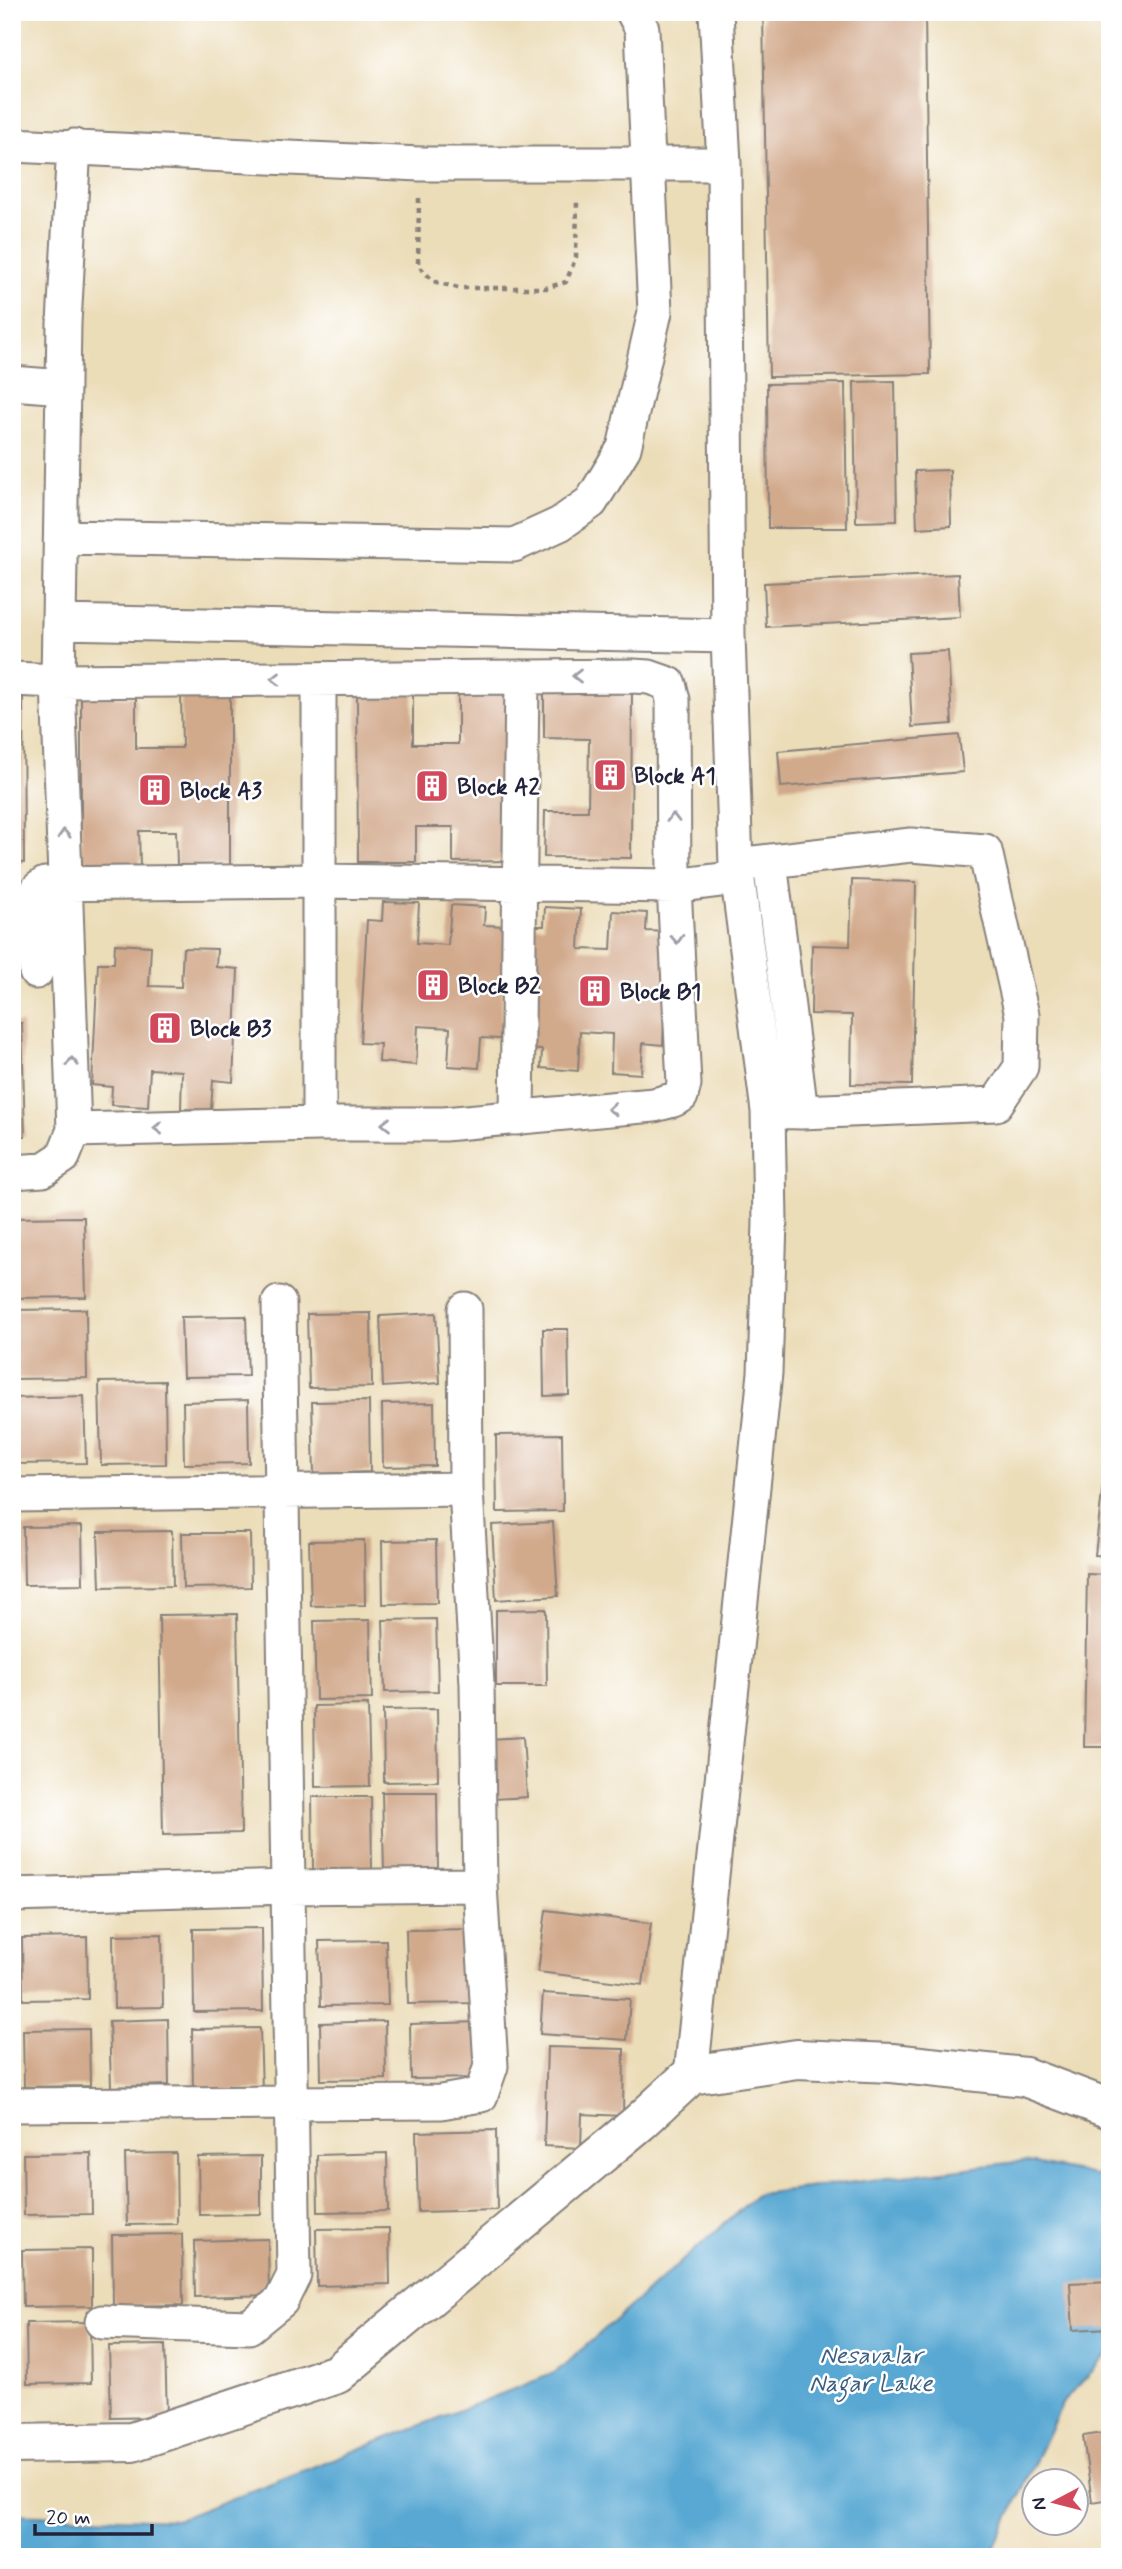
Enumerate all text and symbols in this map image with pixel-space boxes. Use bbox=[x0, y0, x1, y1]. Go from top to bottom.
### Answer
one-way arrow bbox=[571, 668, 582, 684]
one-way arrow bbox=[270, 671, 281, 687]
building icon: Block A1 bbox=[591, 756, 629, 794]
place label: Block A1 bbox=[634, 762, 716, 792]
building icon: Block A2 bbox=[413, 767, 451, 805]
building icon: Block A3 bbox=[136, 771, 174, 809]
place label: Block A2 bbox=[457, 773, 540, 803]
place label: Block A3 bbox=[180, 777, 262, 807]
one-way arrow bbox=[666, 812, 681, 823]
one-way arrow bbox=[56, 829, 71, 840]
one-way arrow bbox=[669, 934, 684, 945]
building icon: Block B2 bbox=[414, 966, 452, 1004]
place label: Block B2 bbox=[458, 972, 541, 1002]
building icon: Block B1 bbox=[576, 972, 614, 1010]
place label: Block B1 bbox=[620, 978, 701, 1008]
building icon: Block B3 bbox=[146, 1009, 184, 1047]
place label: Block B3 bbox=[190, 1015, 272, 1045]
one-way arrow bbox=[64, 1056, 79, 1067]
one-way arrow bbox=[607, 1101, 618, 1116]
one-way arrow bbox=[380, 1116, 390, 1132]
one-way arrow bbox=[152, 1120, 163, 1136]
water label: Nesavalar Nagar Lake bbox=[809, 2341, 934, 2403]
north arrow bbox=[1020, 2468, 1090, 2538]
scale bar bbox=[35, 2492, 152, 2536]
text: N bbox=[1026, 2496, 1053, 2512]
text: 20 m bbox=[46, 2504, 91, 2532]

